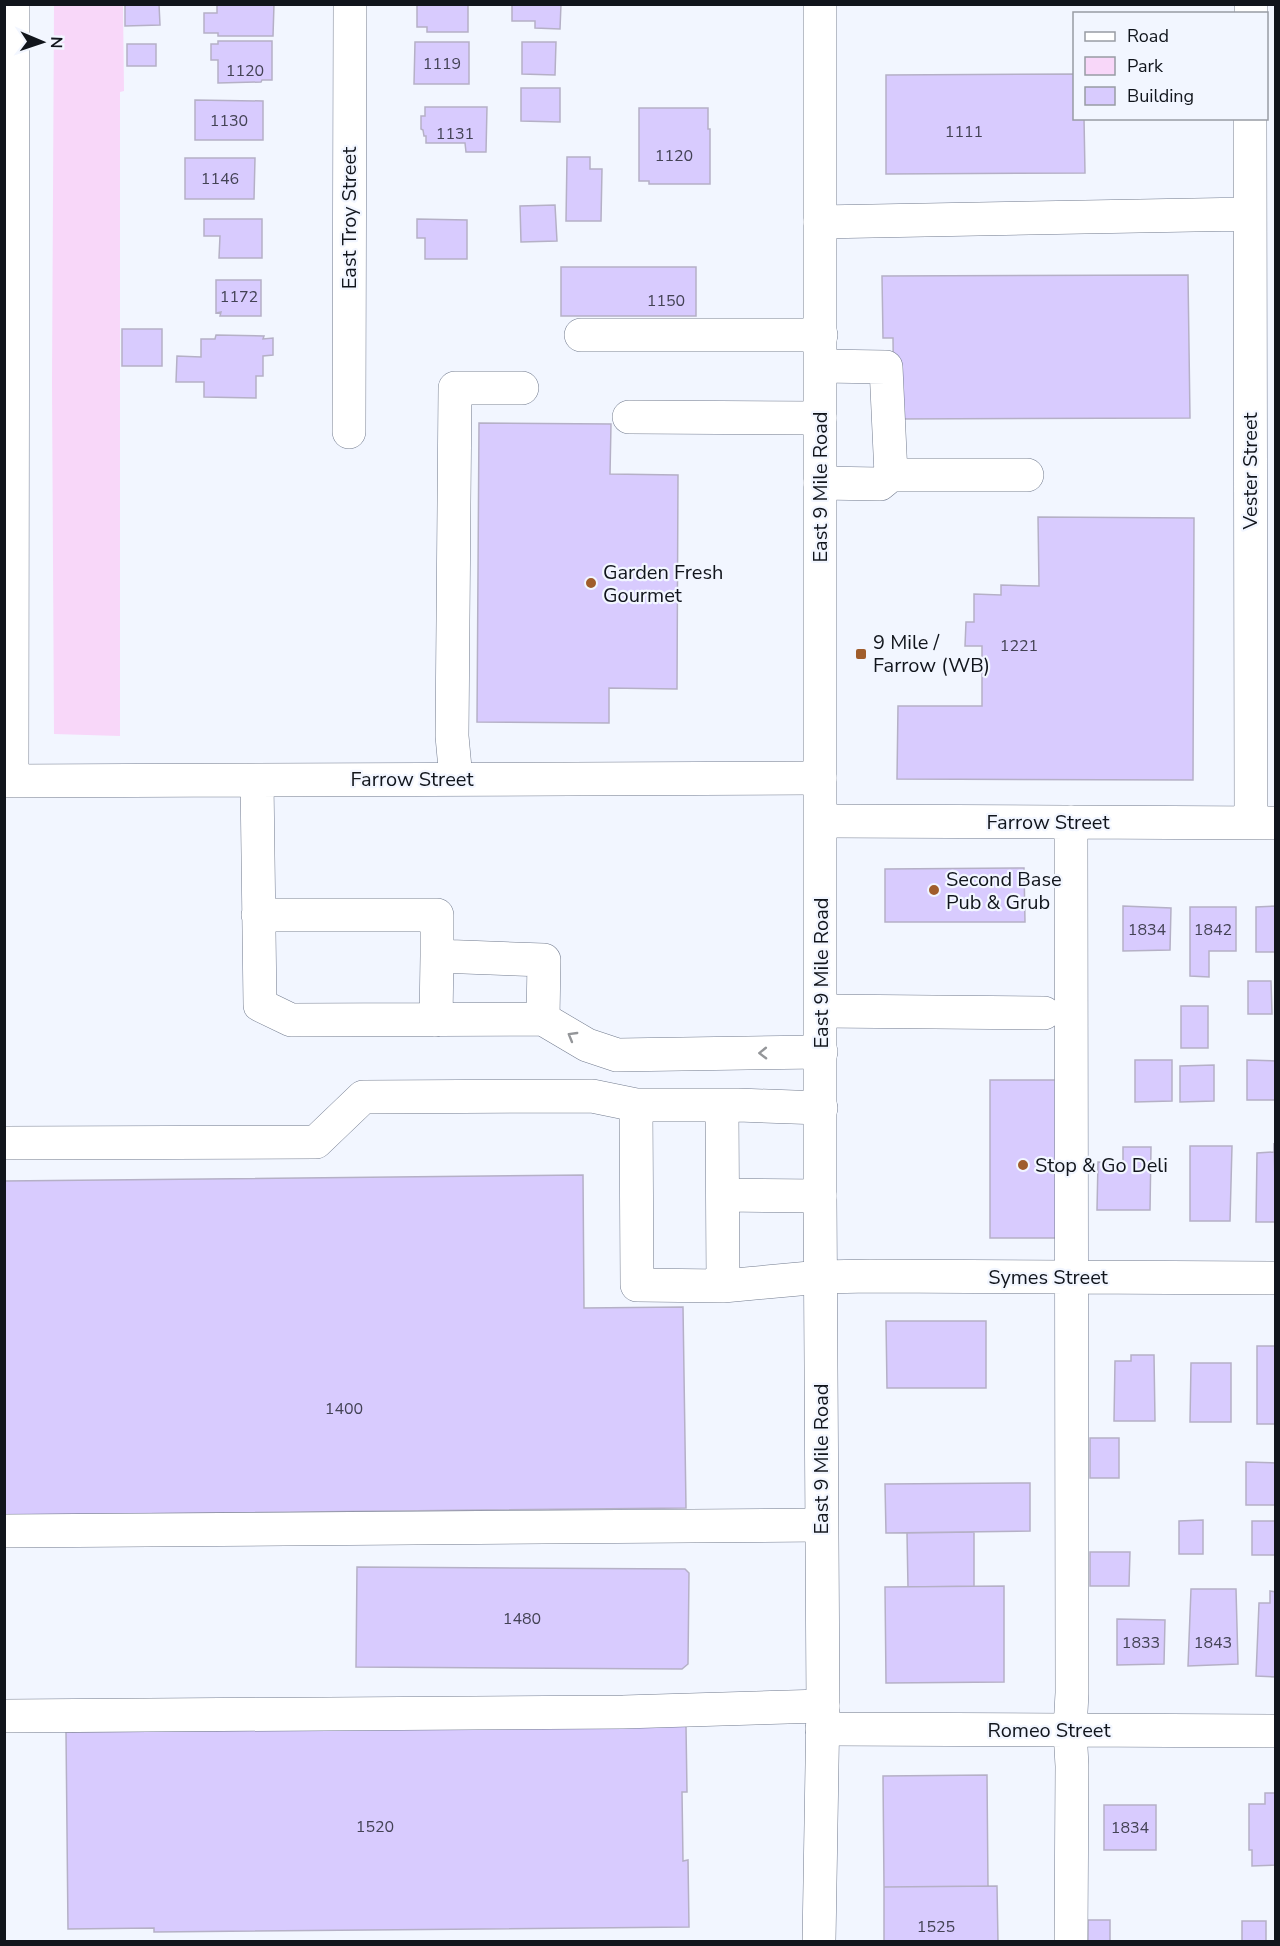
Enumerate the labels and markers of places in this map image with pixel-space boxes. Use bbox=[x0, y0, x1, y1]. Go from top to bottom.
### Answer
place label: Garden Fresh Gourmet bbox=[603, 559, 723, 609]
marker: Garden Fresh Gourmet bbox=[584, 576, 598, 590]
place label: 9 Mile / Farrow (WB) bbox=[873, 629, 990, 679]
marker: 9 Mile / Farrow (WB) bbox=[854, 647, 868, 661]
place label: Second Base Pub & Grub bbox=[946, 866, 1062, 916]
marker: Second Base Pub & Grub bbox=[927, 883, 941, 897]
place label: Stop & Go Deli bbox=[1035, 1152, 1168, 1179]
marker: Stop & Go Deli bbox=[1016, 1158, 1030, 1172]

